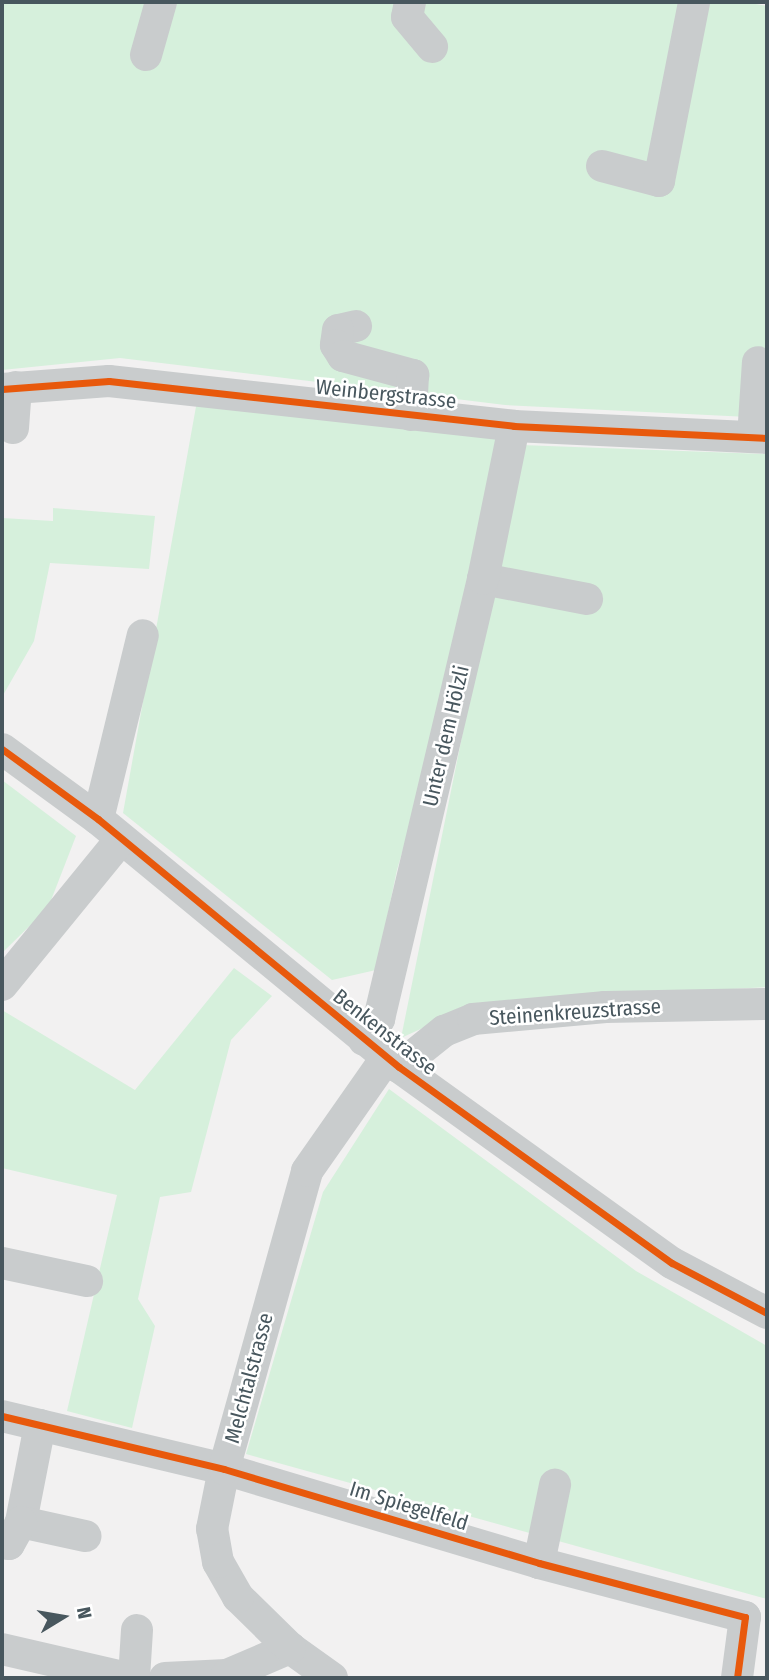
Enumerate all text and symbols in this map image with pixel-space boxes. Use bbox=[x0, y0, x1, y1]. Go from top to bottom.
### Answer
street label: Weinbergstrasse bbox=[314, 374, 458, 414]
street label: Unter dem Hölzli bbox=[418, 663, 474, 809]
street label: Benkenstrasse bbox=[328, 984, 442, 1080]
street label: Steinenkreuzstrasse bbox=[488, 993, 662, 1031]
street label: Melchtalstrasse bbox=[220, 1310, 278, 1446]
street label: Im Spiegelfeld bbox=[347, 1476, 471, 1536]
north arrow bbox=[28, 1582, 98, 1652]
text: N bbox=[72, 1605, 96, 1621]

